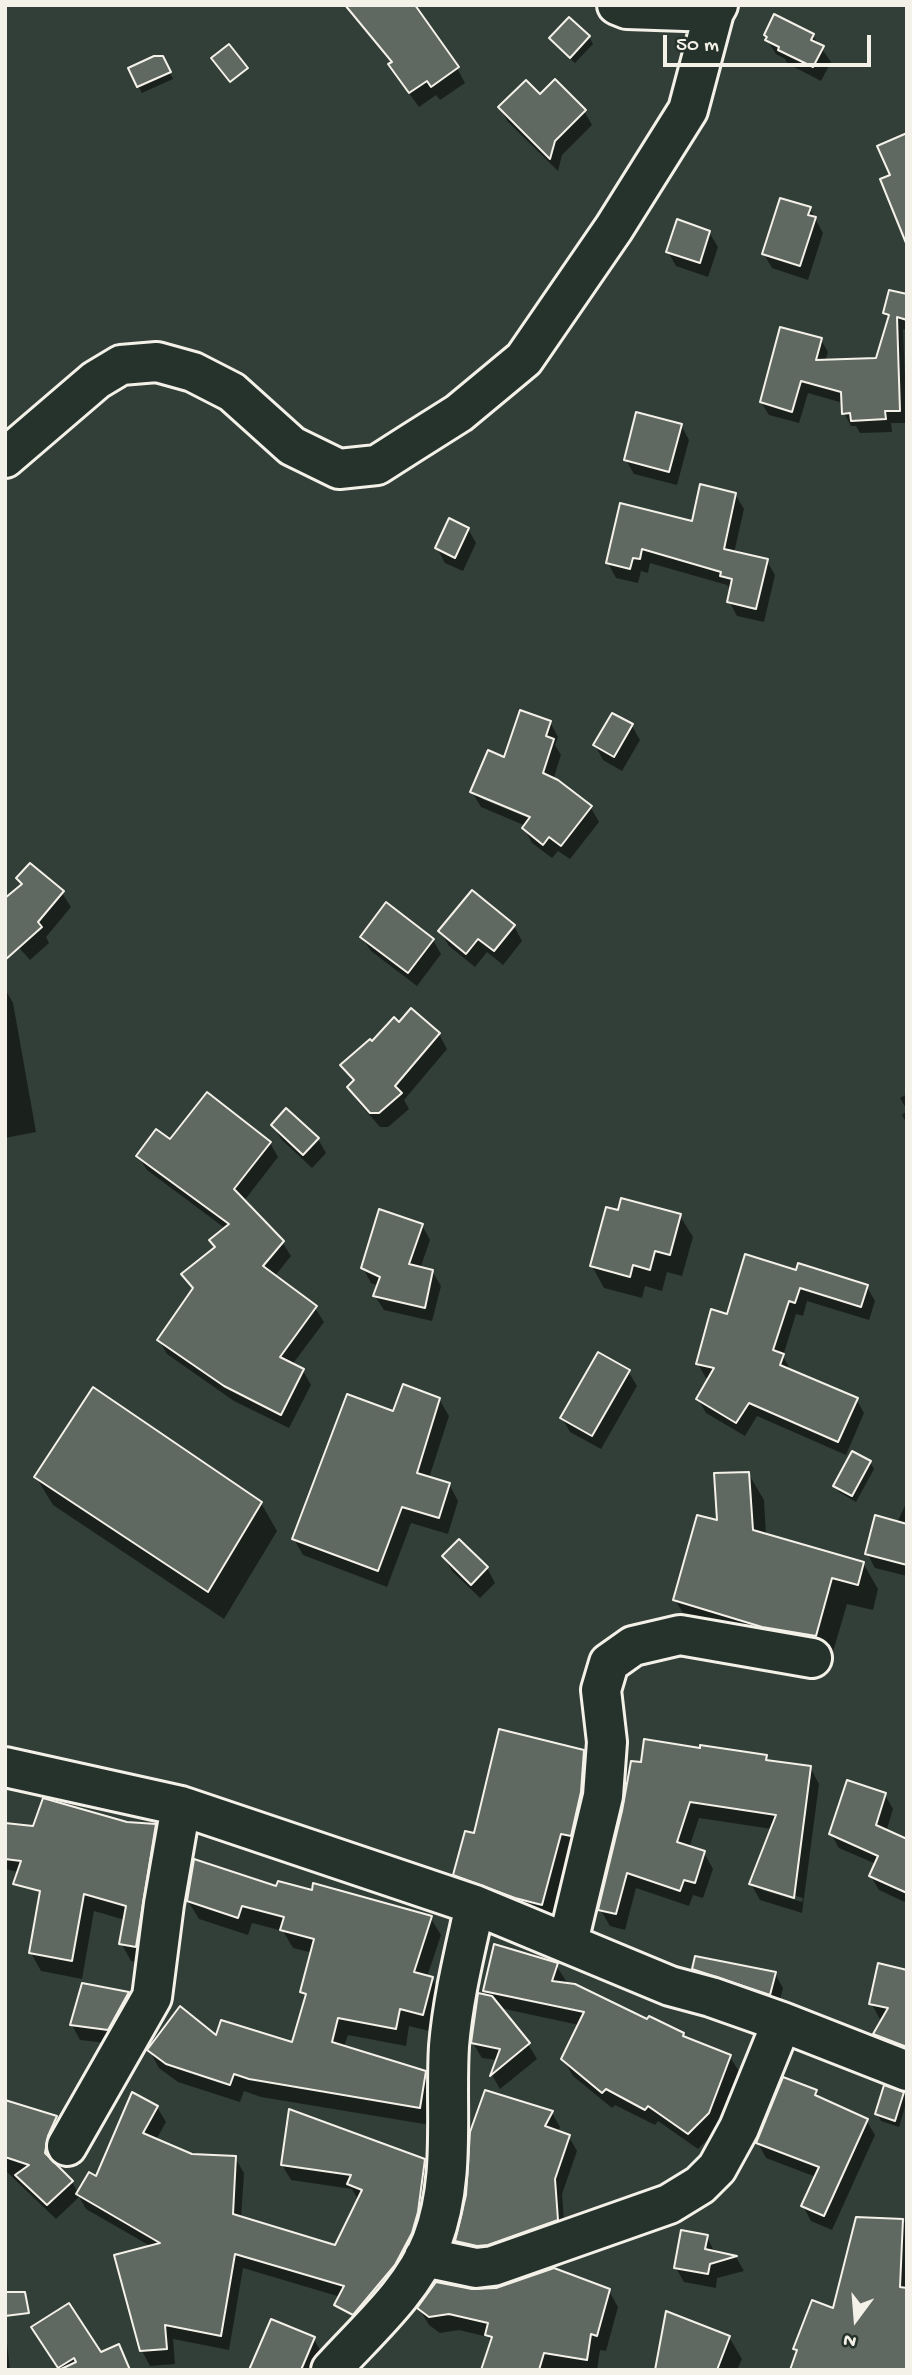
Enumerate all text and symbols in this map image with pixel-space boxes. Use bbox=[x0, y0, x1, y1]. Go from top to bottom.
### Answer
scale bar bbox=[667, 21, 875, 65]
text: 50 m bbox=[676, 34, 719, 59]
north arrow bbox=[821, 2284, 891, 2354]
text: N bbox=[841, 2327, 859, 2352]

